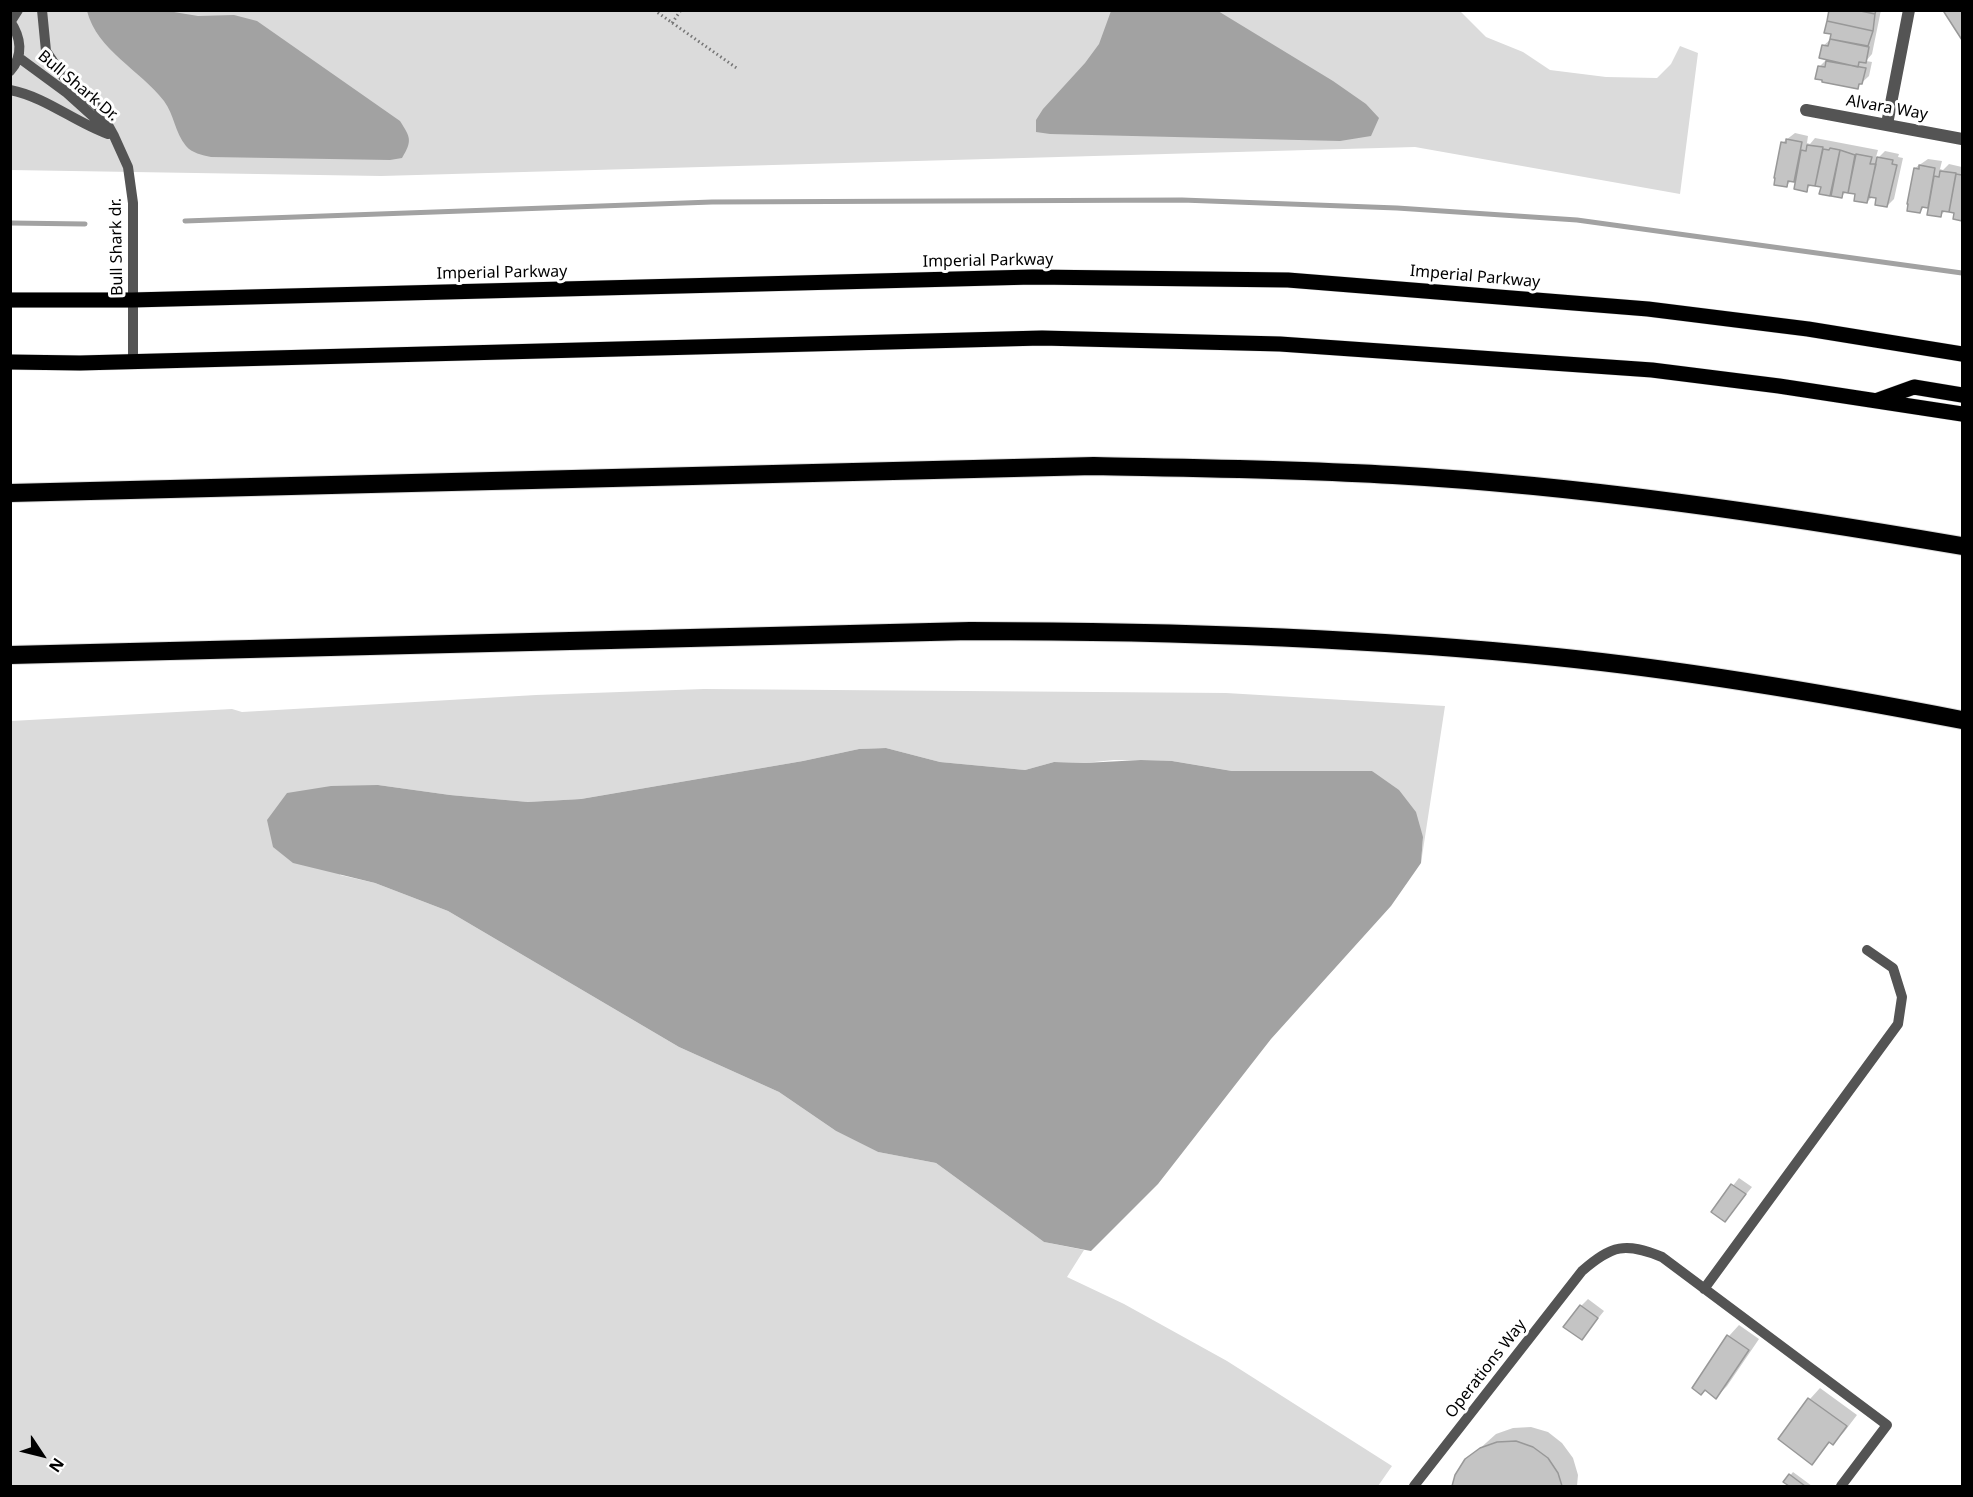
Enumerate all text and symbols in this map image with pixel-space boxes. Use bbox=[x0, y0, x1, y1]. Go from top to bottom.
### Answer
street label: Bull Shark Dr. bbox=[34, 47, 122, 125]
street label: Alvara Way bbox=[1845, 91, 1929, 125]
street label: Bull Shark dr. bbox=[107, 198, 127, 296]
street label: Imperial Parkway bbox=[922, 250, 1054, 272]
street label: Imperial Parkway bbox=[436, 262, 568, 284]
street label: Imperial Parkway bbox=[1409, 262, 1541, 292]
street label: Operations Way bbox=[1442, 1316, 1530, 1422]
north arrow bbox=[12, 1425, 72, 1485]
text: N bbox=[44, 1454, 69, 1477]

